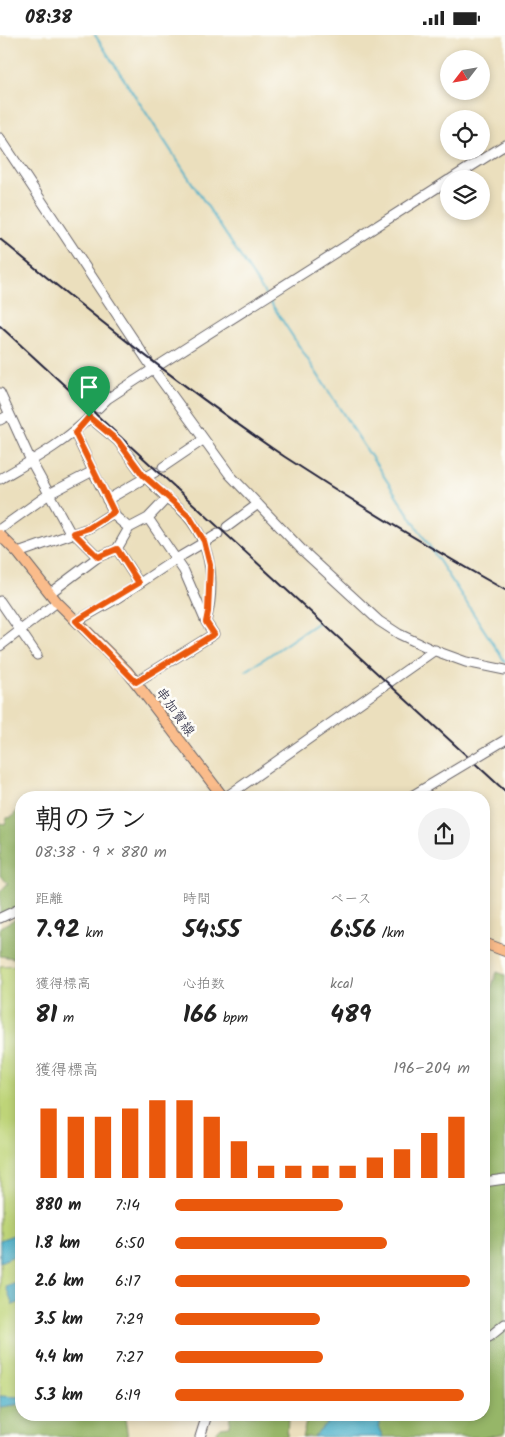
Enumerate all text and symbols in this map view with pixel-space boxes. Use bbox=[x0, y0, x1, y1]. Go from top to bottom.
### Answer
text: 08:38 bbox=[25, 3, 72, 33]
north arrow bbox=[440, 50, 490, 100]
map controls bbox=[440, 50, 490, 220]
button: locate bbox=[440, 110, 490, 160]
button: layers bbox=[440, 170, 490, 220]
pin bbox=[68, 366, 110, 417]
icon: arrive bbox=[75, 373, 103, 401]
street label: 串加賀線 bbox=[150, 683, 200, 741]
text: 朝のラン bbox=[35, 798, 147, 843]
button: share bbox=[418, 808, 470, 860]
text: 08:38 · 9 × 880 m bbox=[35, 840, 167, 865]
text: 距離 bbox=[35, 888, 63, 910]
text: 時間 bbox=[183, 888, 211, 910]
text: ペース bbox=[330, 888, 372, 910]
text: 7.92 bbox=[35, 910, 80, 950]
text: 54:55 bbox=[183, 910, 240, 950]
text: 6:56 bbox=[330, 910, 376, 950]
text: km bbox=[80, 922, 103, 944]
text: /km bbox=[376, 922, 405, 944]
text: 獲得標高 bbox=[35, 973, 91, 995]
text: 心拍数 bbox=[183, 973, 225, 995]
text: kcal bbox=[330, 973, 353, 995]
text: 81 bbox=[35, 995, 57, 1035]
text: 166 bbox=[183, 995, 217, 1035]
text: 489 bbox=[330, 995, 371, 1035]
text: m bbox=[57, 1007, 74, 1029]
text: bpm bbox=[217, 1007, 248, 1029]
text: 196–204 m bbox=[393, 1056, 470, 1081]
text: 獲得標高 bbox=[35, 1058, 99, 1083]
text: 880 m bbox=[35, 1193, 81, 1218]
text: 7:14 bbox=[115, 1193, 140, 1218]
text: 1.8 km bbox=[35, 1231, 80, 1256]
text: 6:50 bbox=[115, 1231, 144, 1256]
text: 2.6 km bbox=[35, 1269, 84, 1294]
text: 6:17 bbox=[115, 1269, 140, 1294]
text: 3.5 km bbox=[35, 1307, 83, 1332]
text: 7:29 bbox=[115, 1307, 143, 1332]
text: 4.4 km bbox=[35, 1345, 83, 1370]
text: 7:27 bbox=[115, 1345, 143, 1370]
text: 5.3 km bbox=[35, 1383, 83, 1408]
text: 6:19 bbox=[115, 1383, 141, 1408]

